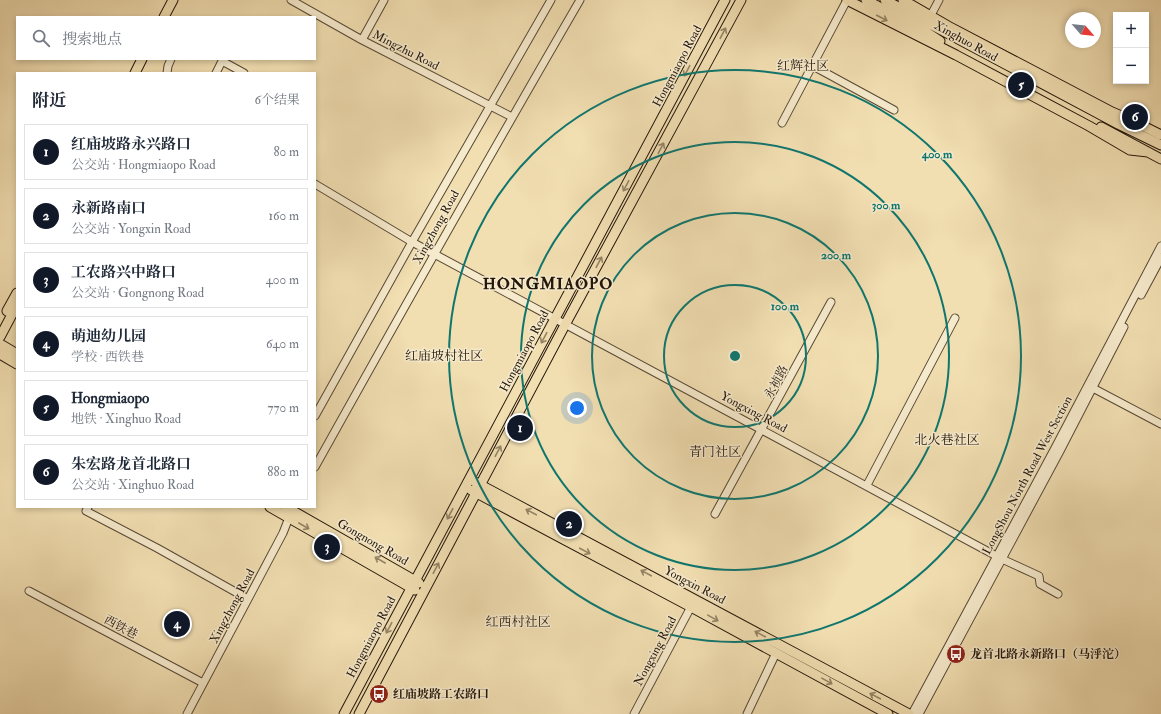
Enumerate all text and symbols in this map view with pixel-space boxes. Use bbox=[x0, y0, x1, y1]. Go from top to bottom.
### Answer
north arrow bbox=[1065, 12, 1101, 48]
map controls bbox=[1113, 12, 1149, 84]
button: + bbox=[1113, 12, 1149, 48]
one-way arrow bbox=[876, 15, 888, 22]
search box bbox=[16, 16, 316, 60]
street label: Xinghuo Road bbox=[931, 18, 1000, 65]
street label: Hongmiaopo Road bbox=[650, 23, 705, 110]
icon: search bbox=[30, 27, 52, 49]
street label: Mingzhu Road bbox=[370, 27, 442, 74]
one-way arrow bbox=[720, 27, 727, 39]
text: 搜索地点 bbox=[62, 30, 122, 49]
button: − bbox=[1113, 48, 1149, 84]
district label: 红辉社区 bbox=[777, 58, 829, 74]
one-way arrow bbox=[683, 65, 690, 77]
pin: 5 bbox=[1008, 70, 1034, 100]
text: 附近 bbox=[32, 90, 66, 111]
text: 6个结果 bbox=[254, 92, 300, 108]
pin: 6 bbox=[1122, 102, 1148, 132]
text: 红庙坡路永兴路口 bbox=[71, 135, 191, 154]
one-way arrow bbox=[658, 142, 665, 154]
text: 1 bbox=[44, 144, 48, 160]
text: 80 m bbox=[273, 144, 299, 160]
text: 400 m bbox=[921, 147, 953, 162]
text: 公交站 · Hongmiaopo Road bbox=[71, 157, 216, 173]
one-way arrow bbox=[621, 180, 629, 192]
street label: Xingzhong Road bbox=[410, 188, 463, 267]
text: 300 m bbox=[872, 198, 901, 213]
text: 永新路南口 bbox=[71, 199, 146, 218]
text: 2 bbox=[43, 208, 49, 224]
text: 160 m bbox=[268, 208, 299, 224]
text: 公交站 · Yongxin Road bbox=[71, 221, 191, 237]
text: 200 m bbox=[821, 248, 852, 263]
one-way arrow bbox=[596, 256, 603, 268]
text: 工农路兴中路口 bbox=[71, 263, 176, 282]
text: 3 bbox=[44, 272, 49, 288]
text: 400 m bbox=[266, 272, 299, 288]
district label: HONGMIAOPO bbox=[483, 274, 613, 294]
text: 公交站 · Gongnong Road bbox=[71, 285, 204, 301]
text: 100 m bbox=[771, 299, 800, 314]
street label: Hongmiaopo Road bbox=[497, 308, 552, 395]
text: 萌迪幼儿园 bbox=[71, 327, 146, 346]
one-way arrow bbox=[540, 331, 548, 343]
text: 4 bbox=[42, 336, 50, 352]
text: 640 m bbox=[266, 336, 299, 352]
district label: 红庙坡村社区 bbox=[405, 348, 483, 364]
text: 学校 · 西铁巷 bbox=[71, 349, 144, 365]
centre of rings bbox=[728, 349, 742, 363]
street label: 永祯路 bbox=[761, 363, 792, 402]
text: Hongmiaopo bbox=[71, 389, 149, 408]
street label: Yongxing Road bbox=[718, 389, 790, 436]
street label: LongShou North Road West Section bbox=[979, 393, 1076, 557]
your location bbox=[567, 398, 587, 418]
text: 5 bbox=[43, 400, 49, 416]
text: 770 m bbox=[268, 400, 299, 416]
text: 地铁 · Xinghuo Road bbox=[71, 411, 181, 427]
pin: 1 bbox=[507, 413, 533, 443]
district label: 北火巷社区 bbox=[914, 432, 980, 448]
district label: 青门社区 bbox=[689, 444, 741, 460]
one-way arrow bbox=[495, 445, 503, 457]
text: 朱宏路龙首北路口 bbox=[71, 455, 191, 474]
text: 6 bbox=[43, 464, 49, 480]
text: 880 m bbox=[267, 464, 299, 480]
text: 公交站 · Xinghuo Road bbox=[71, 477, 194, 493]
one-way arrow bbox=[446, 507, 454, 519]
one-way arrow bbox=[525, 508, 537, 515]
pin: 2 bbox=[556, 509, 582, 539]
street label: Gongnong Road bbox=[335, 516, 411, 569]
one-way arrow bbox=[298, 523, 310, 531]
pin: 3 bbox=[314, 532, 340, 562]
one-way arrow bbox=[579, 547, 591, 555]
one-way arrow bbox=[374, 556, 386, 564]
one-way arrow bbox=[433, 562, 440, 574]
street label: Yongxin Road bbox=[662, 563, 728, 608]
street label: Xingzhong Road bbox=[207, 566, 258, 646]
one-way arrow bbox=[640, 569, 652, 576]
street label: Hongmiaopo Road bbox=[344, 594, 399, 681]
pin: 4 bbox=[164, 609, 190, 639]
street label: 西铁巷 bbox=[101, 612, 140, 643]
district label: 红西村社区 bbox=[485, 614, 551, 630]
street label: Nongxing Road bbox=[631, 614, 680, 689]
one-way arrow bbox=[707, 615, 719, 623]
one-way arrow bbox=[385, 622, 392, 634]
one-way arrow bbox=[754, 630, 766, 637]
bus stop icon: 龙首北路永新路口（马泘沱） bbox=[945, 643, 967, 665]
place label: 龙首北路永新路口（马泘沱） bbox=[970, 647, 1126, 662]
one-way arrow bbox=[821, 677, 833, 685]
bus stop icon: 红庙坡路工农路口 bbox=[368, 683, 390, 705]
place label: 红庙坡路工农路口 bbox=[393, 687, 489, 702]
one-way arrow bbox=[869, 691, 881, 699]

